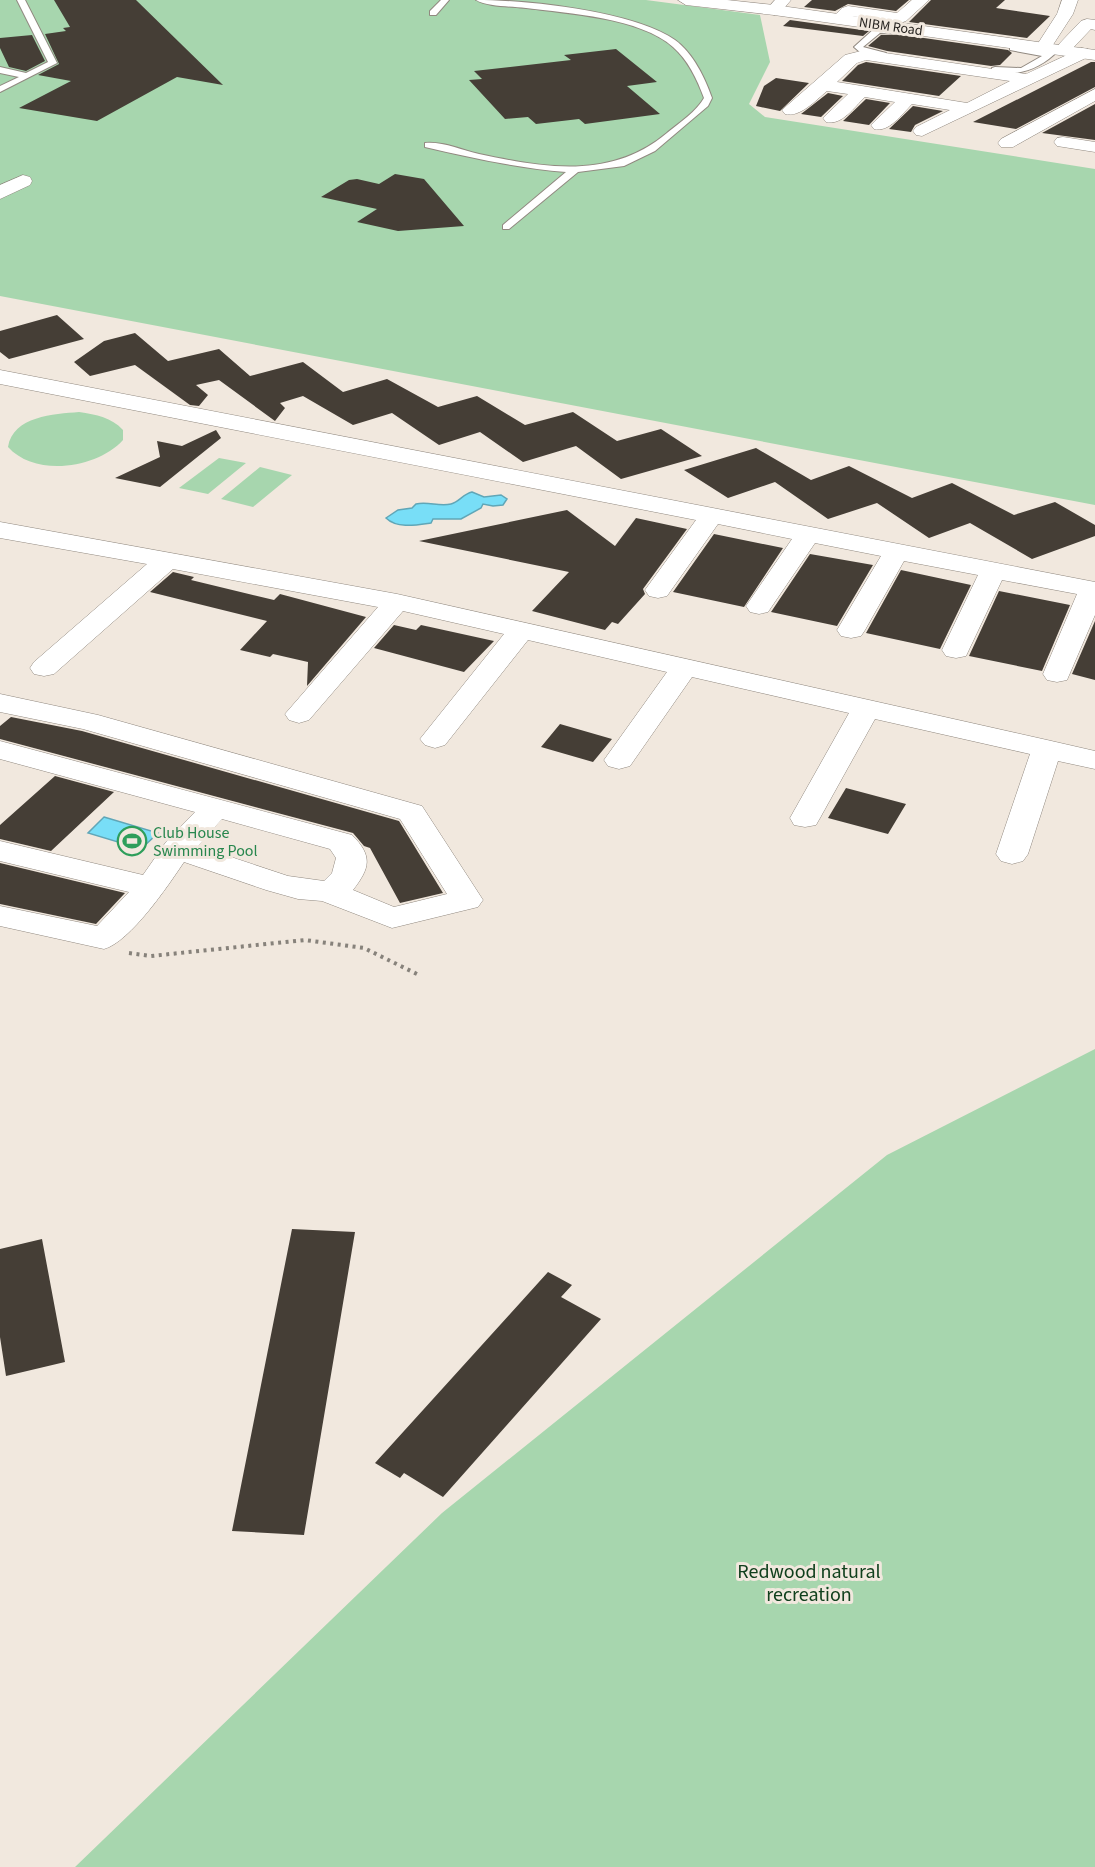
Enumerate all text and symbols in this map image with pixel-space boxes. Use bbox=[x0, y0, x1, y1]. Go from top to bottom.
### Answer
street label: NIBM Road bbox=[858, 13, 924, 41]
place label: Club House Swimming Pool bbox=[153, 822, 258, 862]
sports icon: Club House Swimming Pool bbox=[116, 825, 148, 857]
park label: Redwood natural recreation bbox=[737, 1558, 881, 1609]

